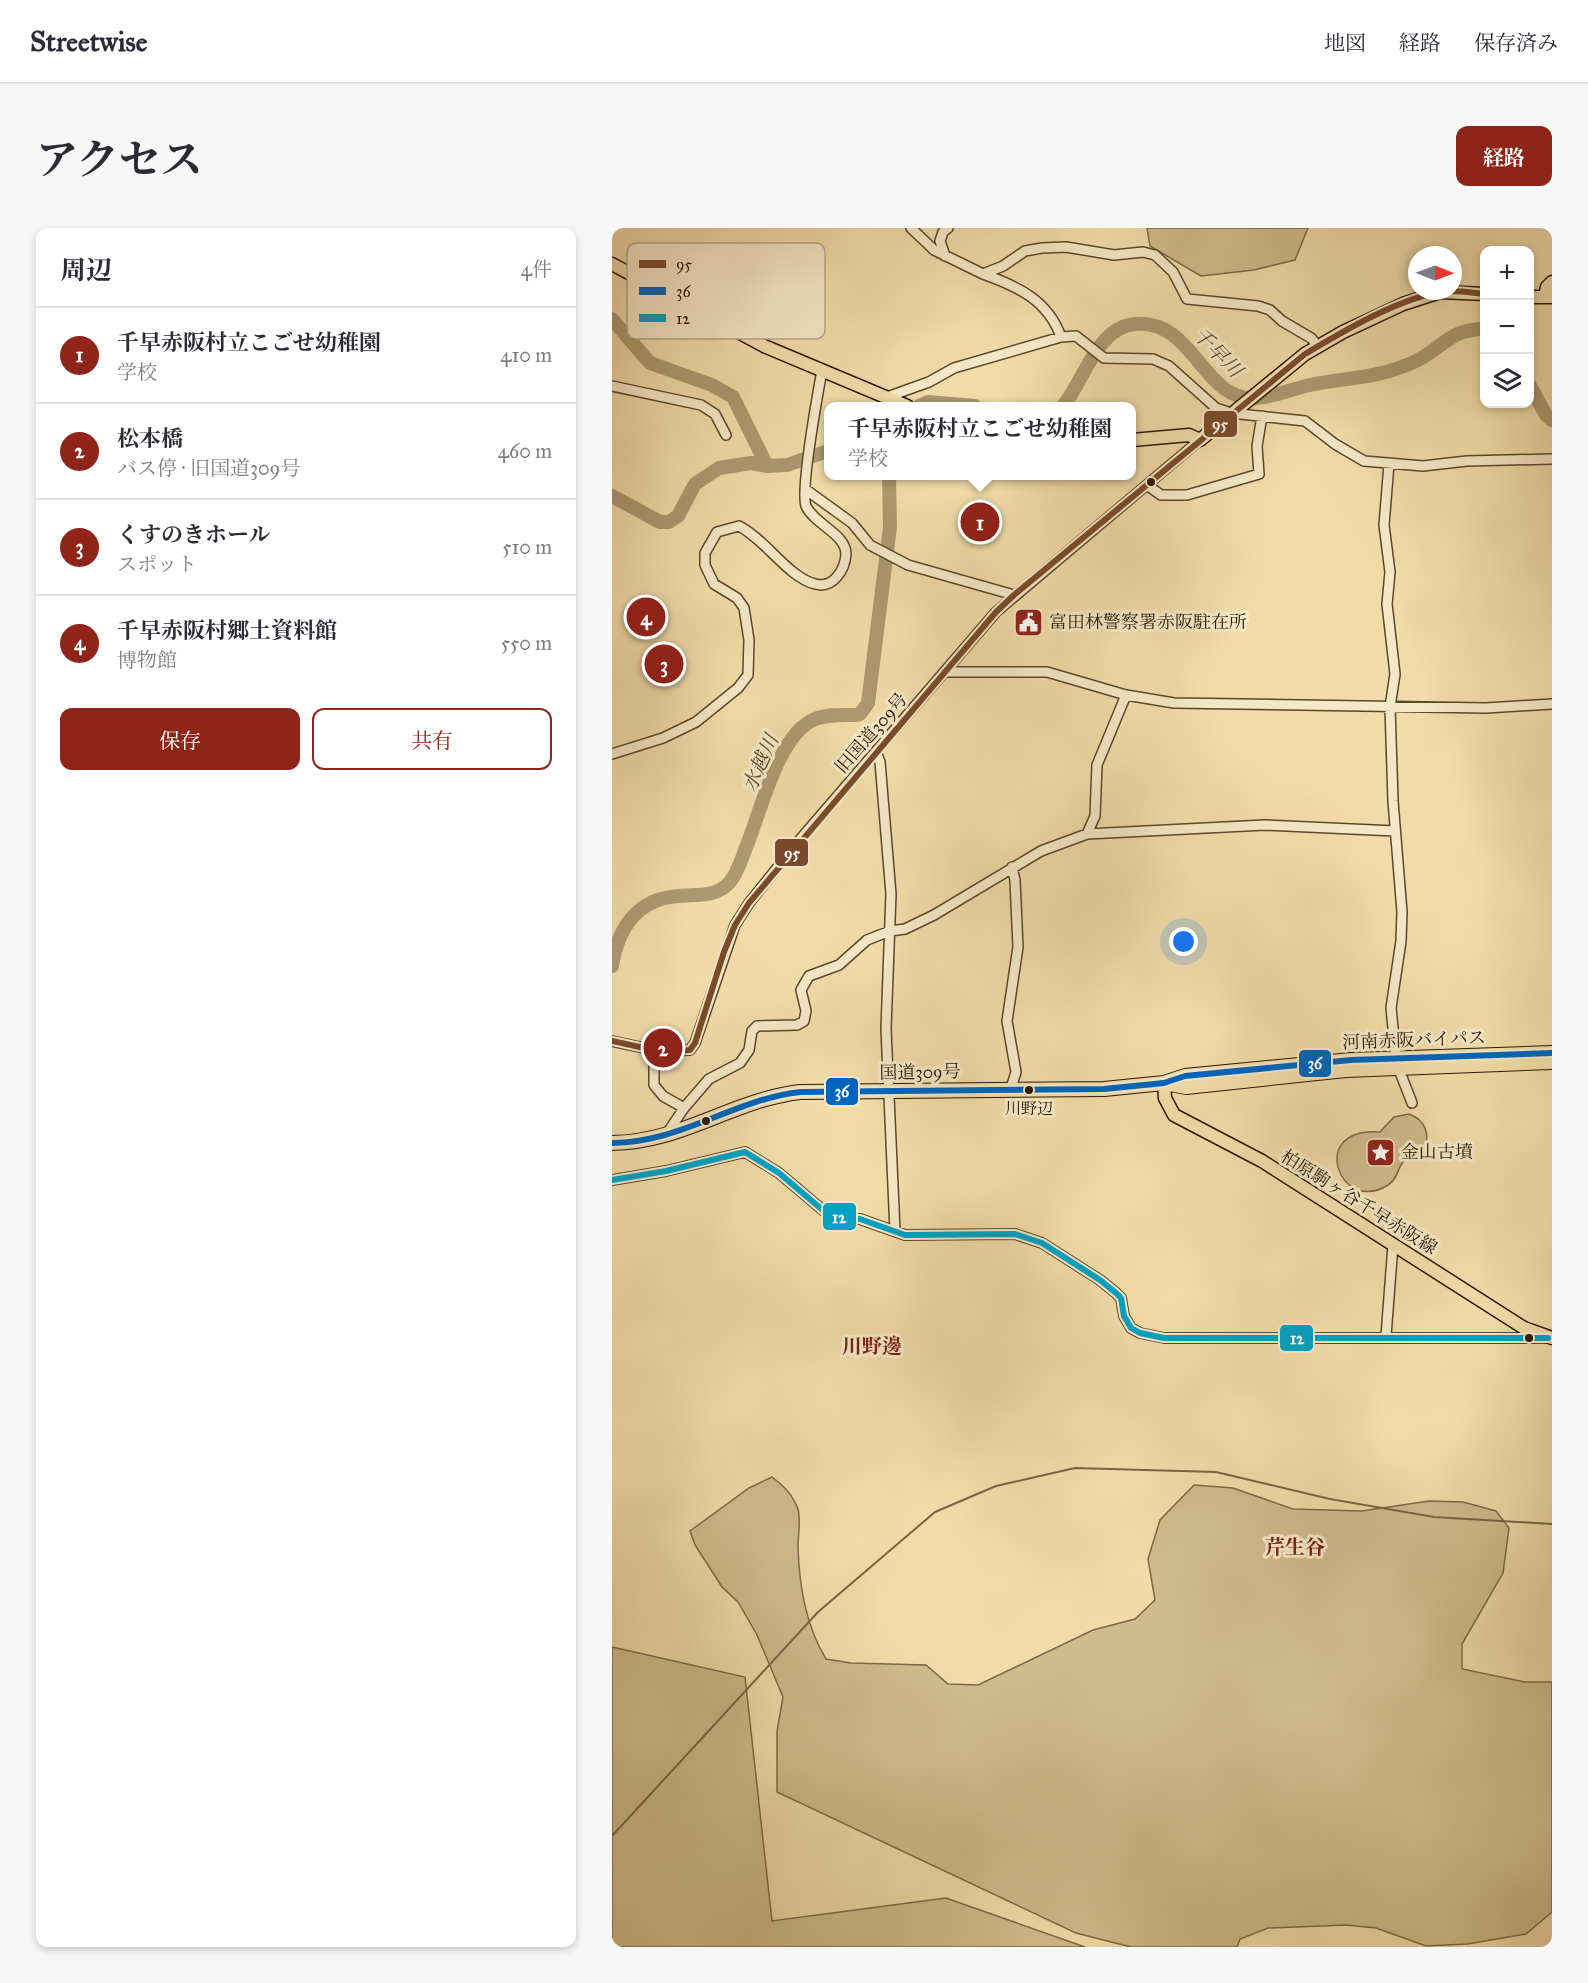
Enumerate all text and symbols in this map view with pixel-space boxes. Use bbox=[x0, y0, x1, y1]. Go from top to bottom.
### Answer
text: Streetwise bbox=[30, 24, 147, 59]
text: 地図 bbox=[1324, 30, 1366, 56]
text: 経路 bbox=[1399, 30, 1441, 56]
text: 保存済み bbox=[1474, 30, 1558, 56]
button: 経路 bbox=[1456, 126, 1552, 186]
text: アクセス bbox=[36, 134, 203, 186]
legend bbox=[627, 243, 825, 339]
north arrow bbox=[1408, 246, 1462, 300]
map controls bbox=[1480, 246, 1534, 408]
button: + bbox=[1480, 246, 1534, 300]
text: 周辺 bbox=[60, 254, 112, 286]
text: 95 bbox=[676, 255, 693, 274]
text: 4件 bbox=[521, 257, 552, 281]
text: 36 bbox=[676, 282, 691, 301]
button: − bbox=[1480, 300, 1534, 354]
text: 12 bbox=[676, 309, 690, 328]
water label: 千早川 bbox=[1189, 322, 1249, 383]
text: 千早赤阪村立こごせ幼稚園 bbox=[117, 329, 381, 356]
text: 1 bbox=[76, 343, 83, 367]
text: 410 m bbox=[500, 343, 552, 367]
button: layers bbox=[1480, 354, 1534, 408]
text: 学校 bbox=[117, 360, 157, 384]
popup bbox=[824, 402, 1136, 480]
line badge: 95 bbox=[1203, 410, 1238, 438]
text: 千早赤阪村立こごせ幼稚園 bbox=[848, 415, 1112, 442]
text: 95 bbox=[1212, 415, 1229, 435]
text: 松本橋 bbox=[117, 425, 183, 452]
text: 2 bbox=[75, 439, 84, 463]
text: 460 m bbox=[498, 439, 552, 463]
text: 学校 bbox=[848, 446, 888, 470]
text: バス停 · 旧国道309号 bbox=[117, 456, 300, 480]
unlabelled marker bbox=[1145, 476, 1157, 488]
pin: 1 bbox=[960, 500, 1000, 544]
text: くすのきホール bbox=[117, 521, 271, 548]
text: 3 bbox=[76, 535, 84, 559]
text: 510 m bbox=[502, 535, 552, 559]
text: スポット bbox=[117, 552, 197, 576]
pin: 4 bbox=[627, 594, 666, 640]
public building icon: 富田林警察署赤阪駐在所 bbox=[1012, 606, 1044, 638]
place label: 富田林警察署赤阪駐在所 bbox=[1049, 611, 1247, 633]
text: 千早赤阪村郷土資料館 bbox=[117, 617, 337, 644]
text: 4 bbox=[74, 631, 85, 655]
text: 550 m bbox=[501, 631, 552, 655]
pin: 3 bbox=[644, 642, 684, 686]
text: 博物館 bbox=[117, 648, 177, 672]
street label: 旧国道309号 bbox=[830, 688, 912, 778]
button: 保存 bbox=[60, 708, 300, 770]
button: 共有 bbox=[312, 708, 552, 770]
water label: 水越川 bbox=[737, 729, 784, 795]
line badge: 95 bbox=[774, 838, 809, 867]
text: 95 bbox=[784, 844, 801, 864]
your location bbox=[1169, 927, 1198, 956]
pin: 2 bbox=[644, 1026, 682, 1070]
street label: 河南赤阪バイパス bbox=[1342, 1027, 1486, 1053]
line badge: 36 bbox=[1298, 1049, 1332, 1078]
text: 36 bbox=[1308, 1054, 1323, 1074]
street label: 国道309号 bbox=[879, 1060, 961, 1084]
line badge: 36 bbox=[825, 1077, 859, 1106]
text: 36 bbox=[835, 1082, 850, 1102]
marker: 川野辺 bbox=[1023, 1084, 1035, 1096]
place label: 川野辺 bbox=[1005, 1099, 1053, 1118]
unlabelled marker bbox=[700, 1115, 712, 1127]
place icon: 金山古墳 bbox=[1364, 1136, 1396, 1168]
place label: 金山古墳 bbox=[1401, 1141, 1473, 1163]
street label: 柏原駒ヶ谷千早赤阪線 bbox=[1277, 1145, 1441, 1259]
line badge: 12 bbox=[822, 1202, 857, 1231]
text: 12 bbox=[832, 1208, 847, 1227]
line badge: 12 bbox=[1279, 1324, 1314, 1352]
text: 12 bbox=[1290, 1329, 1305, 1348]
unlabelled marker bbox=[1523, 1332, 1535, 1344]
district label: 川野邊 bbox=[842, 1334, 902, 1358]
district label: 芹生谷 bbox=[1265, 1535, 1325, 1559]

